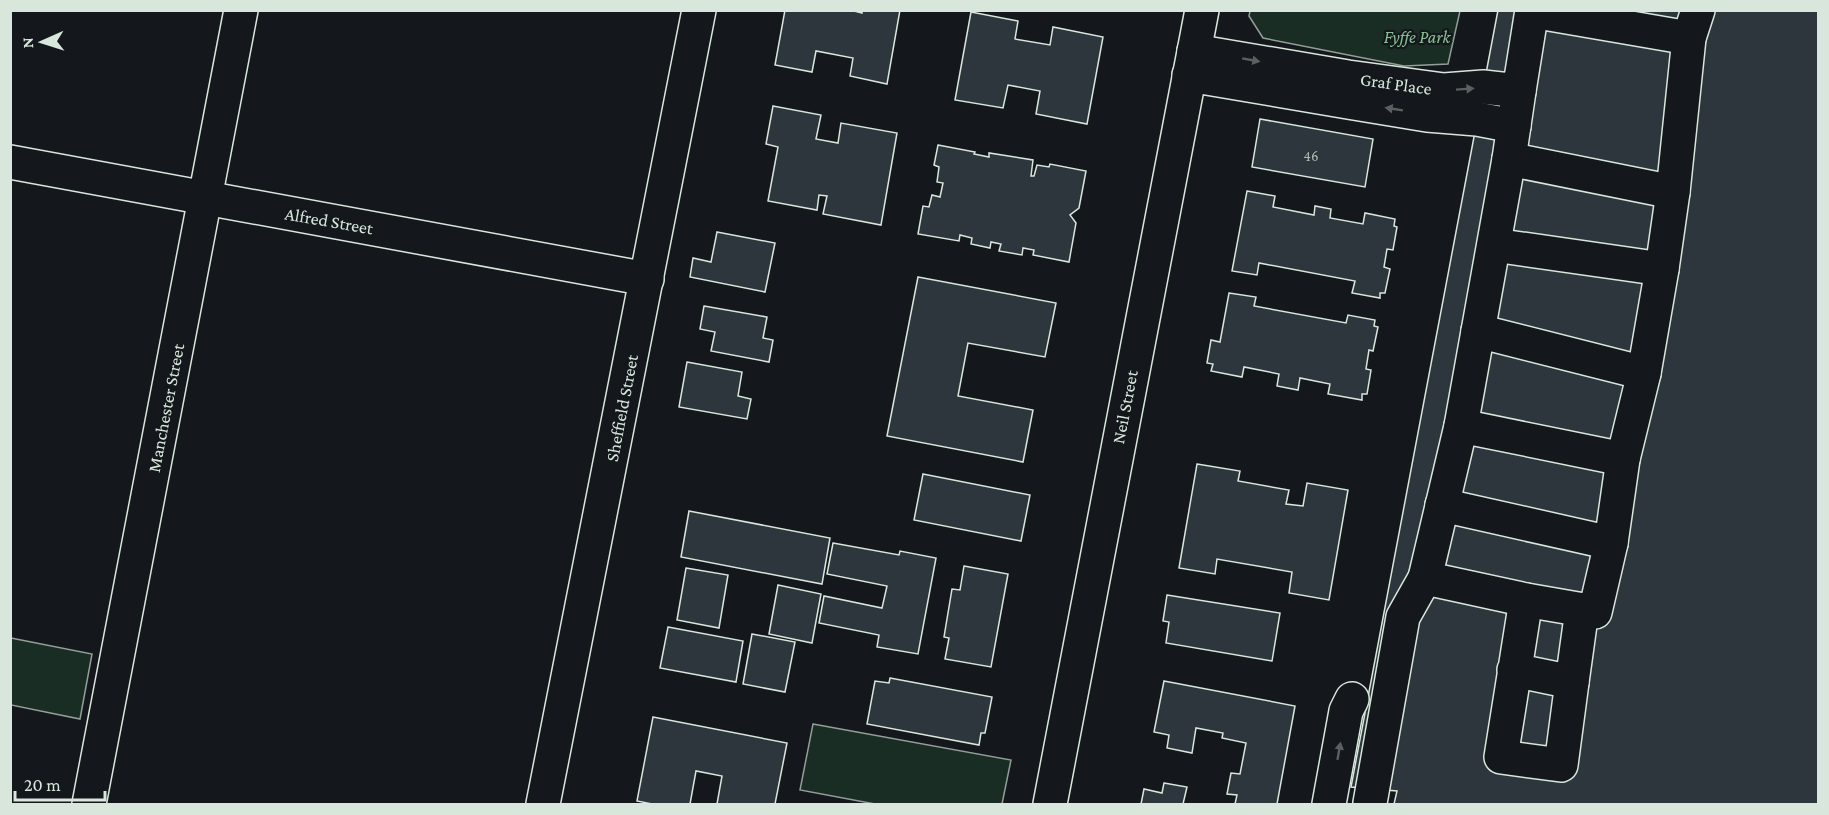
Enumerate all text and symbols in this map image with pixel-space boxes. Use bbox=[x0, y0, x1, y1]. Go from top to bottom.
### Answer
north arrow bbox=[12, 12, 72, 72]
park label: Fyffe Park bbox=[1384, 27, 1451, 47]
text: N bbox=[19, 37, 36, 49]
one-way arrow bbox=[1242, 56, 1261, 65]
street label: Graf Place bbox=[1359, 69, 1433, 99]
one-way arrow bbox=[1455, 84, 1474, 93]
one-way arrow bbox=[1384, 105, 1403, 114]
house number: 46 bbox=[1303, 148, 1319, 164]
street label: Alfred Street bbox=[283, 203, 376, 239]
street label: Manchester Street bbox=[144, 341, 188, 474]
street label: Sheffield Street bbox=[602, 352, 642, 463]
street label: Neil Street bbox=[1108, 367, 1142, 446]
one-way arrow bbox=[1335, 741, 1344, 760]
scale bar bbox=[15, 764, 105, 802]
text: 20 m bbox=[24, 775, 61, 795]

